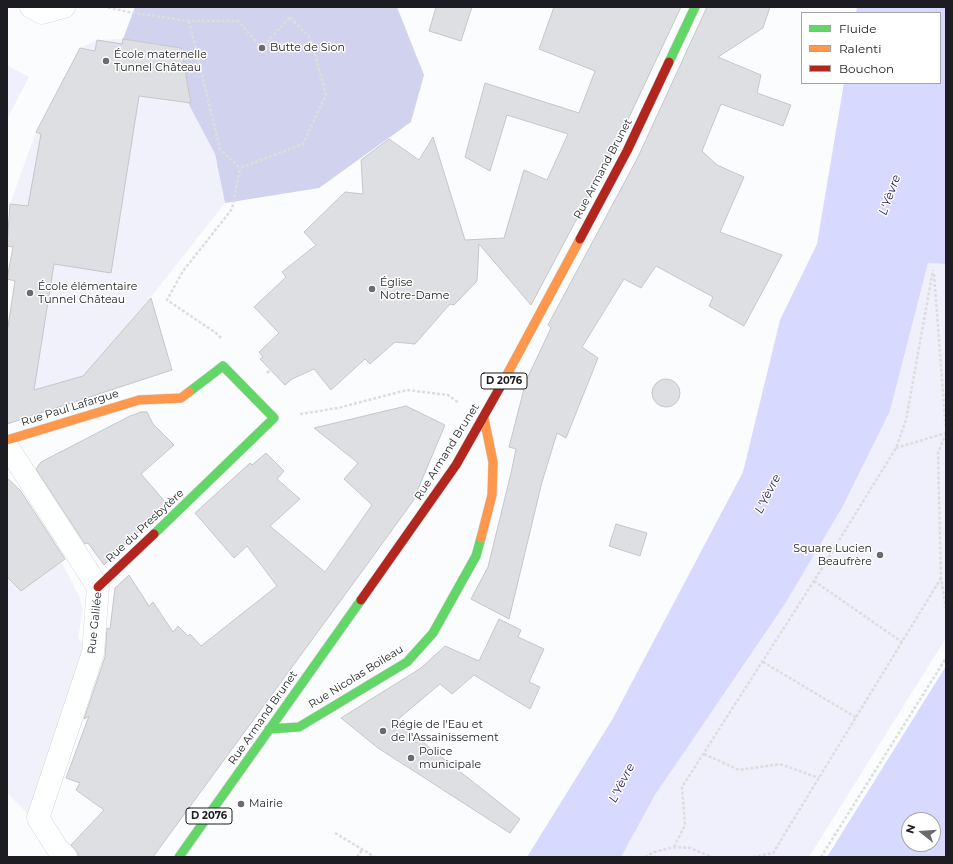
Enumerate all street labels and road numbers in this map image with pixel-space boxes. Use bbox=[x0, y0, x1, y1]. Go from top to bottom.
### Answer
street label: Rue Armand Brunet bbox=[571, 117, 635, 221]
road number: D 2076 bbox=[481, 373, 527, 389]
street label: Rue Paul Lafargue bbox=[20, 387, 120, 429]
street label: Rue Armand Brunet bbox=[412, 401, 482, 503]
street label: Rue du Presbytère bbox=[103, 486, 187, 566]
street label: Rue Galilée bbox=[85, 591, 105, 655]
street label: Rue Nicolas Boileau bbox=[306, 643, 406, 711]
street label: Rue Armand Brunet bbox=[226, 668, 300, 768]
road number: D 2076 bbox=[186, 808, 232, 824]

